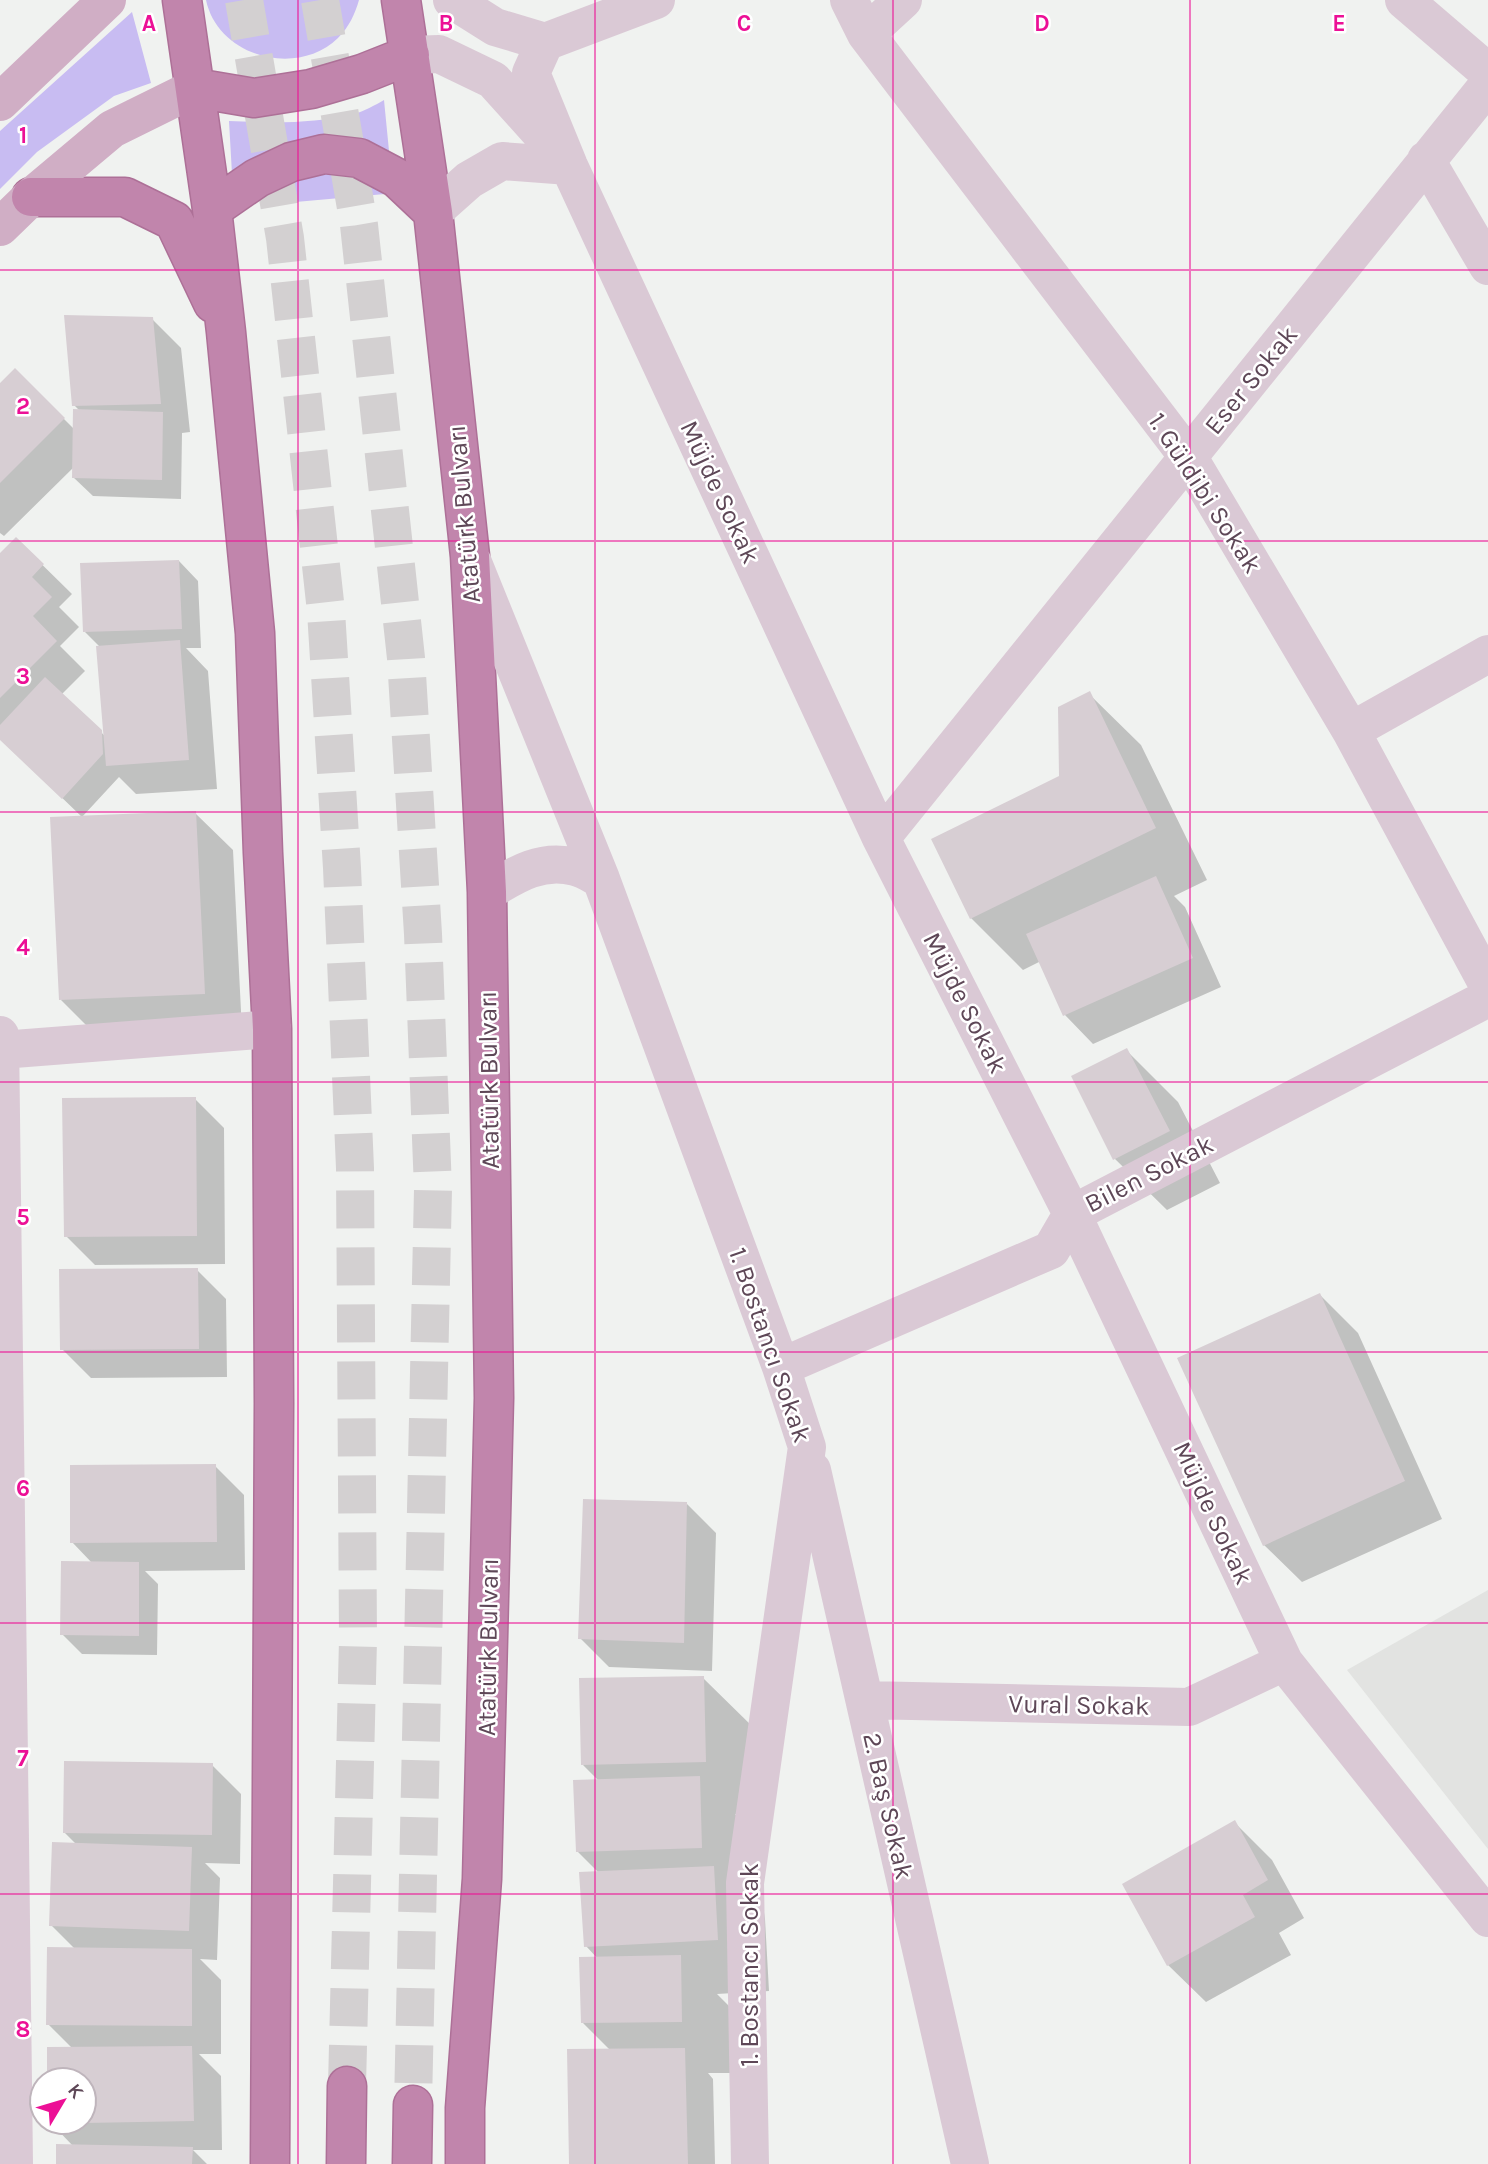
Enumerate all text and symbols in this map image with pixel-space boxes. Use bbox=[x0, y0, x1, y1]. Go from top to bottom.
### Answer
text: A bbox=[142, 10, 156, 37]
text: B bbox=[439, 10, 453, 37]
text: C bbox=[737, 10, 751, 37]
text: D bbox=[1034, 10, 1050, 37]
text: E bbox=[1332, 10, 1346, 37]
text: 1 bbox=[19, 122, 27, 149]
street label: Eser Sokak bbox=[1198, 319, 1304, 441]
text: 2 bbox=[16, 393, 30, 420]
street label: 1. Güldibi Sokak bbox=[1142, 407, 1268, 579]
street label: Müjde Sokak bbox=[673, 415, 767, 569]
street label: Atatürk Bulvarı bbox=[441, 424, 487, 604]
text: 3 bbox=[16, 663, 30, 690]
street label: Müjde Sokak bbox=[916, 927, 1014, 1079]
text: 4 bbox=[16, 934, 30, 961]
street label: Atatürk Bulvarı bbox=[472, 991, 506, 1169]
street label: Bilen Sokak bbox=[1080, 1128, 1218, 1220]
text: 5 bbox=[16, 1204, 30, 1231]
street label: 1. Bostancı Sokak bbox=[722, 1243, 818, 1447]
street label: Müjde Sokak bbox=[1166, 1436, 1260, 1590]
text: 6 bbox=[16, 1475, 30, 1502]
street label: Atatürk Bulvarı bbox=[471, 1558, 505, 1736]
street label: Vural Sokak bbox=[1008, 1688, 1150, 1722]
street label: 2. Baş Sokak bbox=[856, 1730, 920, 1882]
text: 7 bbox=[17, 1745, 29, 1772]
street label: 1. Bostancı Sokak bbox=[734, 1863, 765, 2067]
text: 8 bbox=[16, 2016, 30, 2043]
north arrow bbox=[28, 2066, 98, 2136]
text: K bbox=[63, 2079, 88, 2103]

